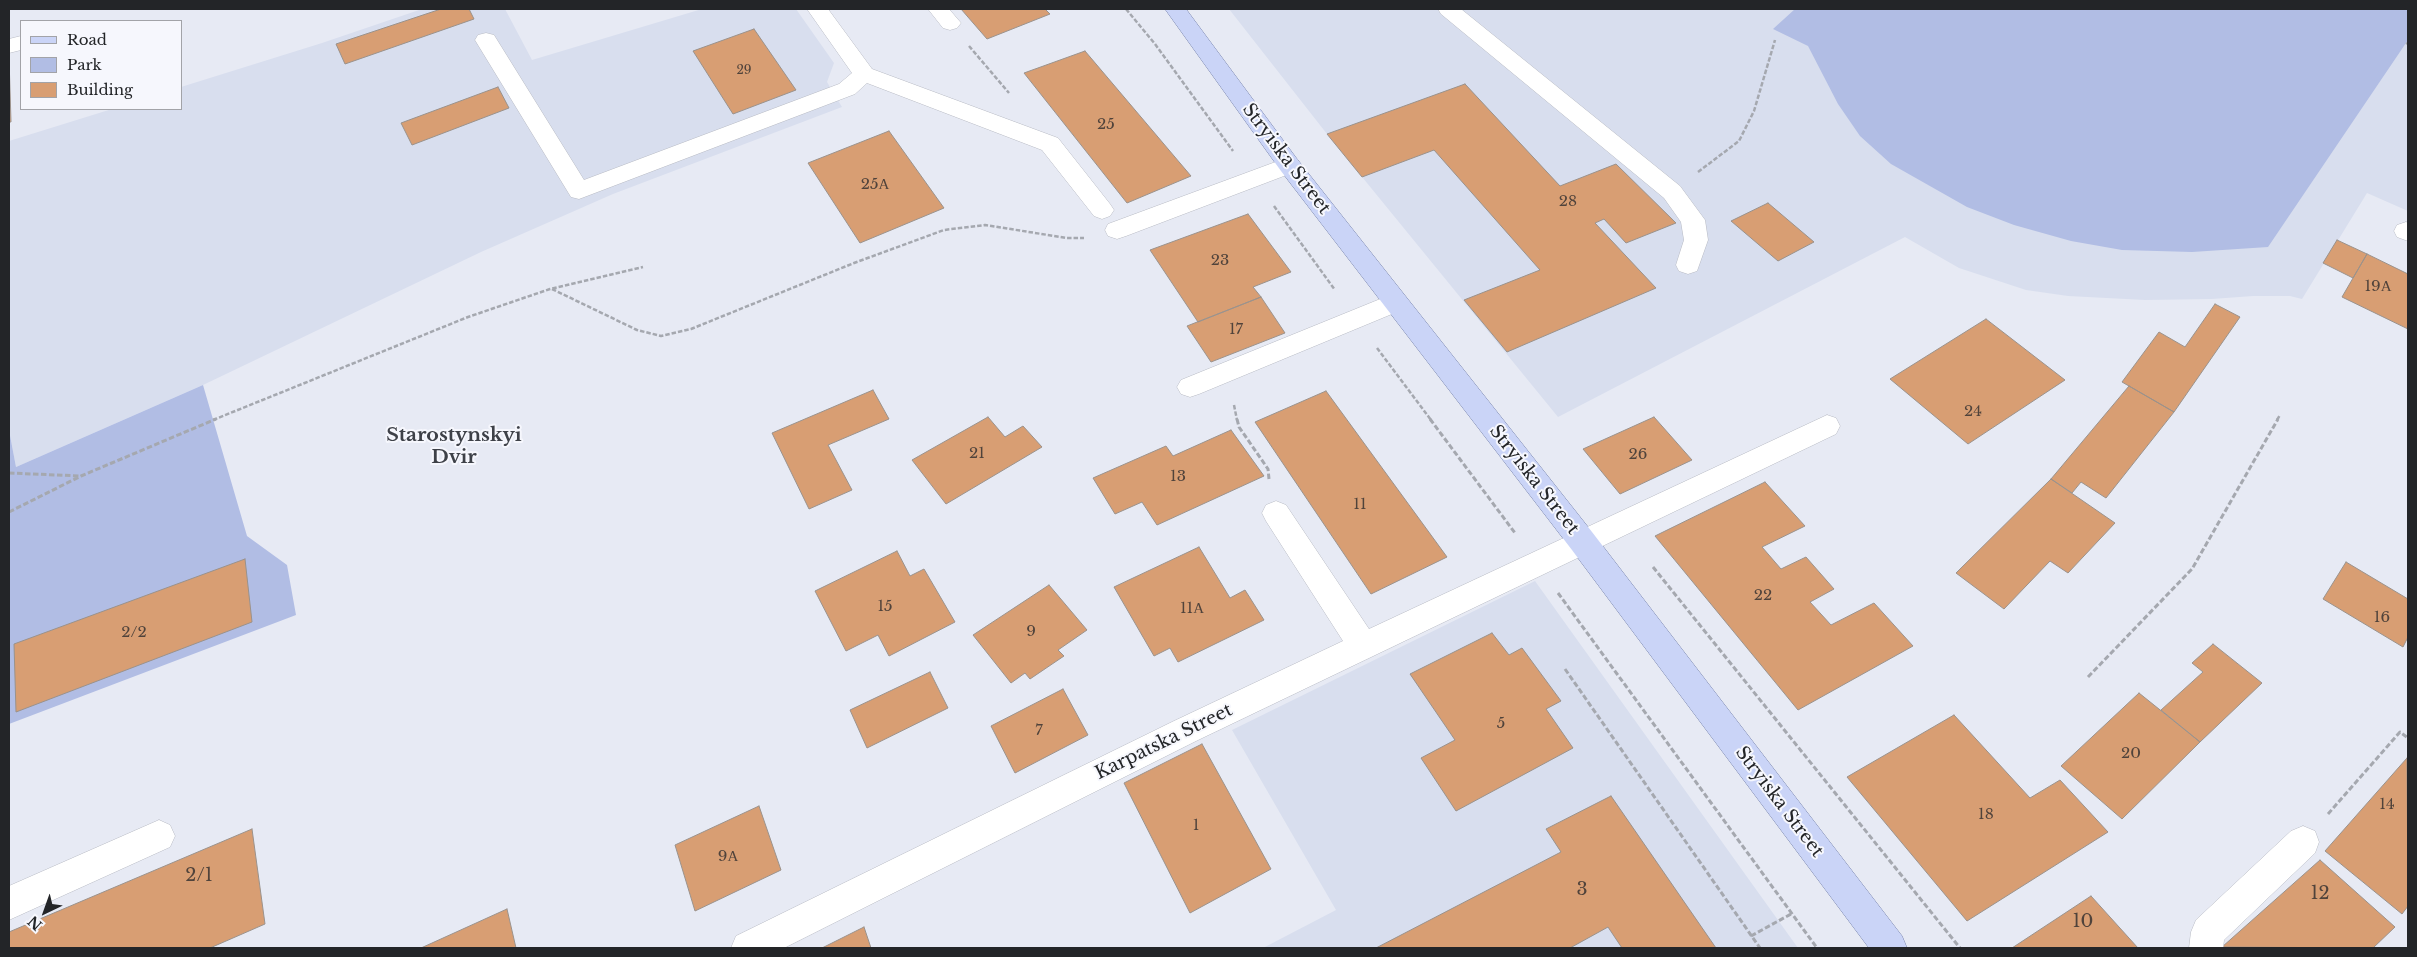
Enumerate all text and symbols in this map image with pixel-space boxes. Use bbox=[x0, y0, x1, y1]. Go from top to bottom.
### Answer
legend bbox=[20, 20, 182, 110]
text: Road bbox=[67, 30, 107, 49]
text: Park bbox=[67, 55, 102, 74]
house number: 29 bbox=[736, 64, 752, 78]
text: Building bbox=[67, 80, 133, 99]
street label: Stryiska Street bbox=[1237, 99, 1335, 219]
house number: 25 bbox=[1097, 116, 1115, 134]
house number: 25А bbox=[861, 176, 889, 194]
house number: 28 bbox=[1559, 193, 1577, 211]
house number: 23 bbox=[1211, 252, 1229, 270]
house number: 19А bbox=[2364, 278, 2392, 296]
house number: 17 bbox=[1229, 321, 1243, 339]
house number: 24 bbox=[1964, 403, 1982, 421]
street label: Stryiska Street bbox=[1485, 421, 1583, 539]
district label: Starostynskyi Dvir bbox=[386, 425, 522, 469]
house number: 21 bbox=[969, 445, 985, 463]
house number: 26 bbox=[1629, 446, 1647, 464]
house number: 13 bbox=[1170, 468, 1186, 486]
house number: 11 bbox=[1353, 496, 1367, 514]
house number: 22 bbox=[1754, 587, 1772, 605]
house number: 15 bbox=[877, 598, 893, 616]
house number: 11А bbox=[1180, 600, 1204, 618]
house number: 16 bbox=[2374, 609, 2390, 627]
house number: 9 bbox=[1026, 623, 1036, 641]
house number: 2/2 bbox=[121, 624, 147, 642]
street label: Karpatska Street bbox=[1092, 699, 1236, 785]
house number: 5 bbox=[1497, 715, 1505, 733]
house number: 7 bbox=[1035, 722, 1043, 740]
street label: Stryiska Street bbox=[1730, 742, 1828, 862]
house number: 20 bbox=[2121, 745, 2141, 763]
house number: 14 bbox=[2379, 796, 2395, 814]
house number: 18 bbox=[1978, 806, 1994, 824]
house number: 1 bbox=[1193, 817, 1199, 835]
house number: 9А bbox=[718, 848, 738, 866]
house number: 2/1 bbox=[185, 865, 213, 887]
house number: 3 bbox=[1576, 879, 1588, 901]
house number: 12 bbox=[2310, 883, 2330, 905]
north arrow bbox=[20, 887, 70, 937]
house number: 10 bbox=[2073, 911, 2093, 933]
text: N bbox=[24, 912, 46, 934]

